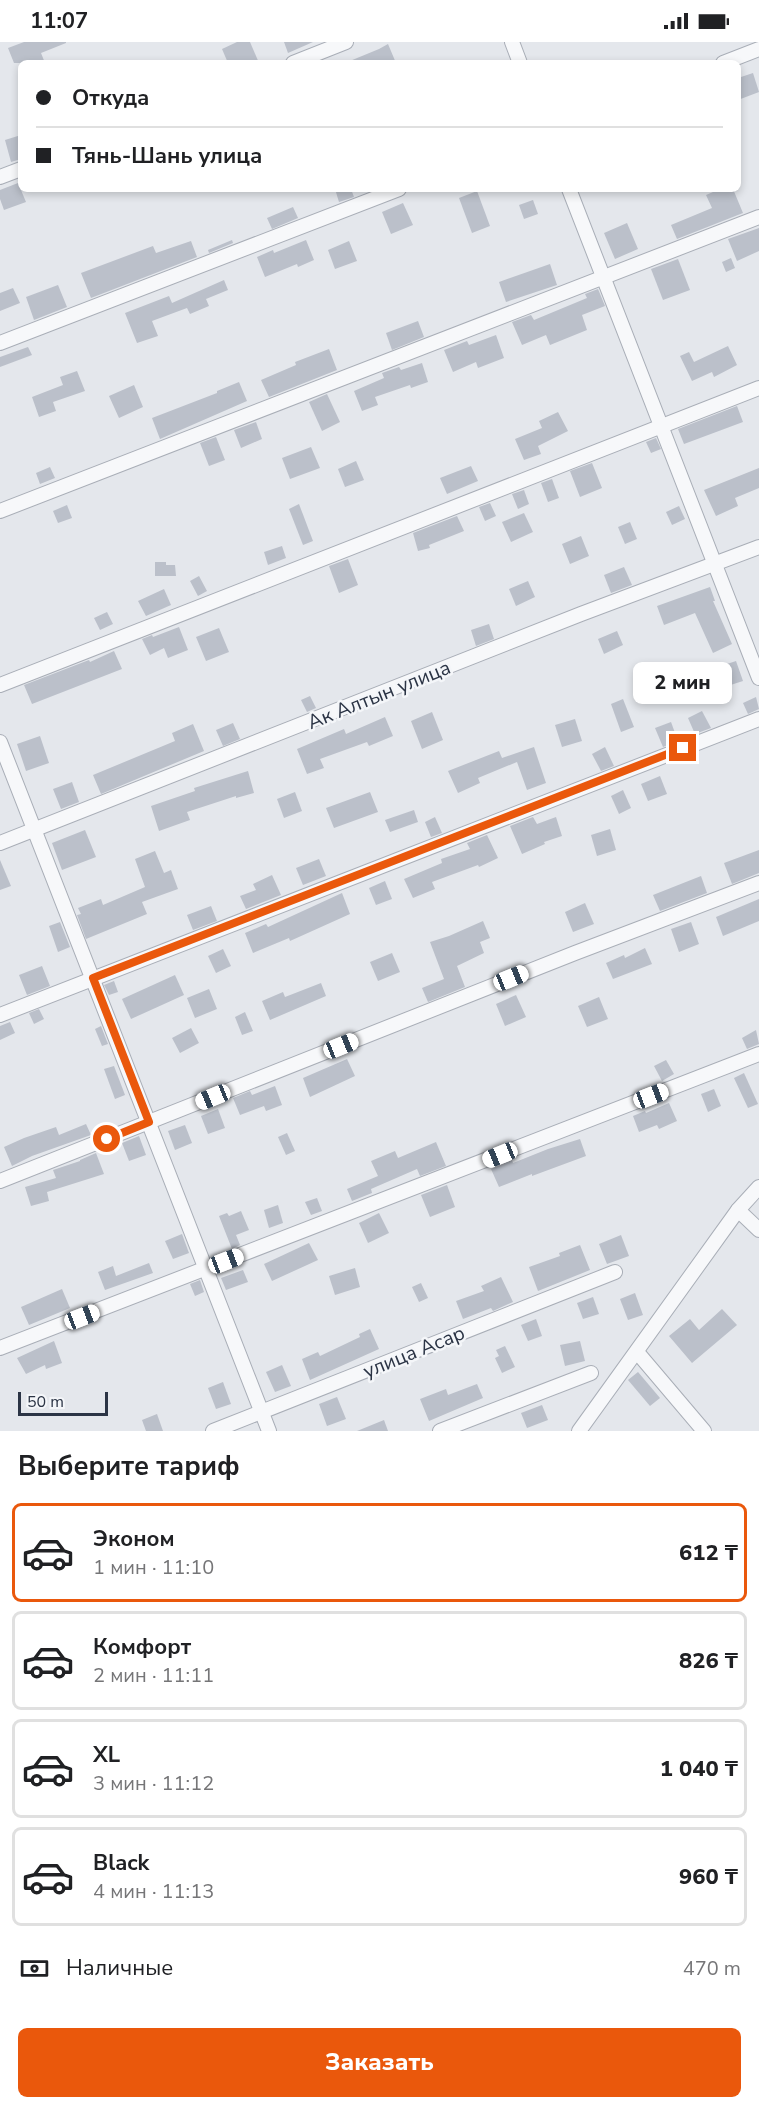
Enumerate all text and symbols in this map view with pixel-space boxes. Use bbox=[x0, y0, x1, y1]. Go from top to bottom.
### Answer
text: 11:07 bbox=[30, 6, 88, 36]
text: Откуда bbox=[72, 83, 149, 113]
text: Тянь-Шань улица bbox=[72, 141, 262, 171]
street label: Ак Алтын улица bbox=[303, 654, 455, 736]
callout: 2 мин bbox=[634, 661, 732, 703]
text: 2 мин bbox=[654, 669, 711, 696]
route end bbox=[669, 734, 696, 761]
car bbox=[491, 963, 531, 993]
car bbox=[321, 1031, 361, 1061]
car bbox=[631, 1081, 671, 1111]
car bbox=[193, 1082, 233, 1112]
route start bbox=[93, 1125, 120, 1152]
car bbox=[480, 1140, 520, 1170]
car bbox=[206, 1246, 246, 1276]
car bbox=[62, 1302, 102, 1332]
street label: улица Асар bbox=[359, 1319, 469, 1385]
scale bar bbox=[18, 1389, 108, 1416]
text: 50 m bbox=[27, 1391, 64, 1413]
text: Выберите тариф bbox=[18, 1448, 240, 1485]
text: Эконом bbox=[93, 1524, 175, 1554]
icon: car bbox=[21, 1526, 75, 1580]
text: 612 ₸ bbox=[679, 1538, 738, 1568]
text: 1 мин · 11:10 bbox=[93, 1554, 214, 1581]
text: Комфорт bbox=[93, 1632, 191, 1662]
icon: car bbox=[21, 1634, 75, 1688]
text: 826 ₸ bbox=[679, 1646, 738, 1676]
text: 2 мин · 11:11 bbox=[93, 1662, 214, 1689]
text: XL bbox=[93, 1740, 120, 1770]
icon: car bbox=[21, 1742, 75, 1796]
text: 1 040 ₸ bbox=[660, 1754, 738, 1784]
text: 3 мин · 11:12 bbox=[93, 1770, 214, 1797]
text: Black bbox=[93, 1848, 149, 1878]
icon: car bbox=[21, 1850, 75, 1904]
text: 960 ₸ bbox=[679, 1862, 738, 1892]
text: 4 мин · 11:13 bbox=[93, 1878, 214, 1905]
icon: cash bbox=[18, 1952, 51, 1985]
text: Наличные bbox=[66, 1953, 173, 1983]
text: 470 m bbox=[683, 1955, 741, 1982]
button: Заказать bbox=[18, 2028, 741, 2097]

